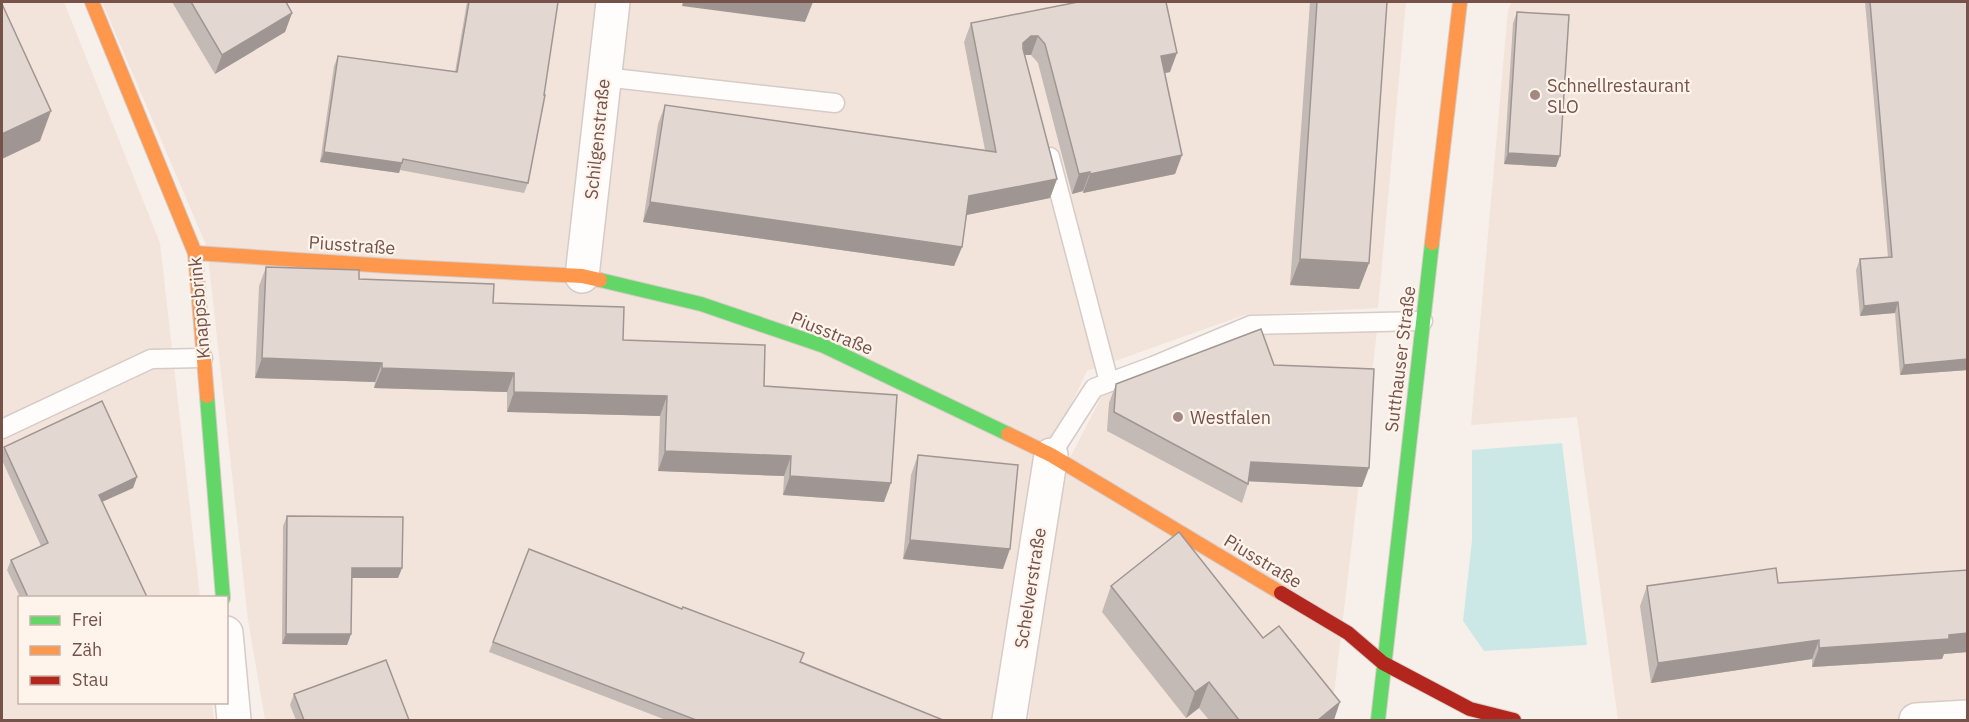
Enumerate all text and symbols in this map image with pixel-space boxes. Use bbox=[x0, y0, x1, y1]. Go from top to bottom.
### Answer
place label: Schnellrestaurant SLO bbox=[1547, 74, 1690, 118]
street label: Schilgenstraße bbox=[579, 77, 615, 200]
marker: Schnellrestaurant SLO bbox=[1528, 88, 1542, 102]
street label: Piusstraße bbox=[308, 231, 396, 260]
street label: Knappsbrink bbox=[183, 256, 215, 360]
street label: Sutthauser Straße bbox=[1380, 285, 1420, 433]
street label: Piusstraße bbox=[787, 306, 877, 360]
place label: Westfalen bbox=[1190, 406, 1271, 429]
marker: Westfalen bbox=[1171, 410, 1185, 424]
street label: Schelverstraße bbox=[1009, 526, 1051, 650]
street label: Piusstraße bbox=[1220, 529, 1306, 593]
legend bbox=[18, 596, 228, 704]
text: Frei bbox=[72, 608, 103, 631]
text: Zäh bbox=[72, 638, 102, 661]
text: Stau bbox=[72, 668, 109, 691]

